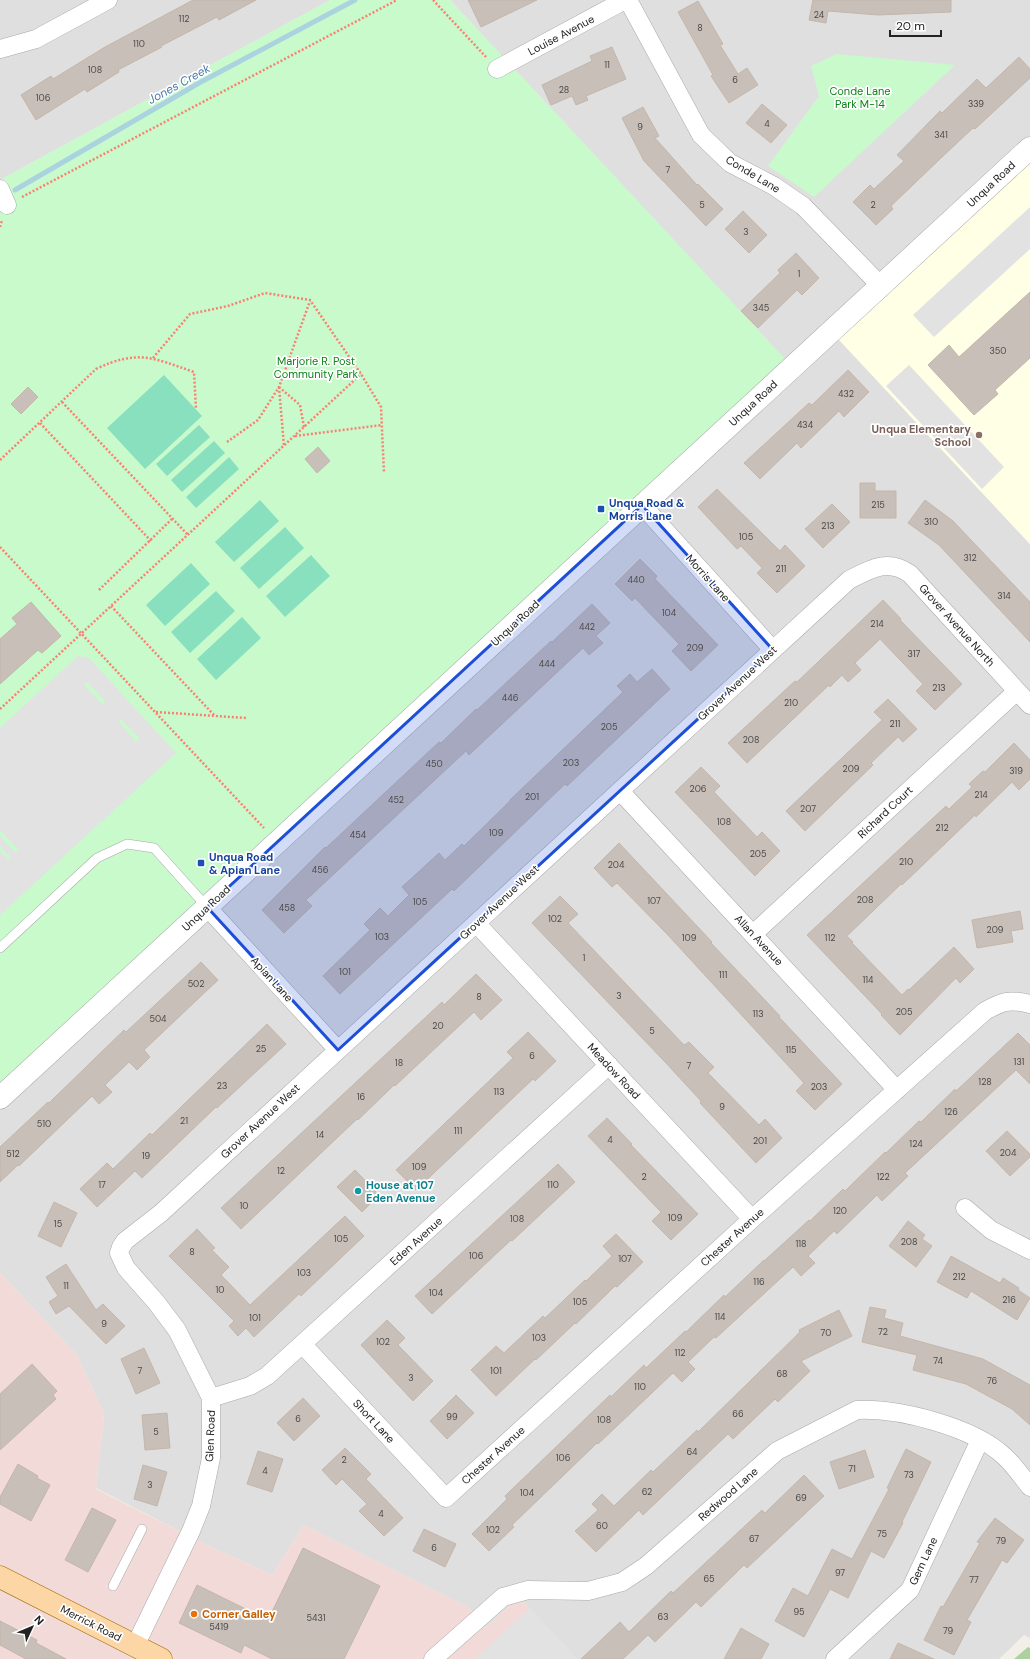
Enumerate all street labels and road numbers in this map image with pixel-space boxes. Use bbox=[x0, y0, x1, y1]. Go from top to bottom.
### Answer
street label: Louise Avenue bbox=[525, 12, 597, 58]
street label: Conde Lane bbox=[723, 152, 783, 196]
street label: Unqua Road bbox=[964, 158, 1018, 210]
street label: Unqua Road bbox=[726, 377, 780, 429]
street label: Morris Lane bbox=[683, 551, 733, 605]
street label: Grover Avenue North bbox=[916, 581, 998, 669]
street label: Unqua Road bbox=[488, 597, 542, 649]
street label: Grover Avenue West bbox=[694, 643, 780, 723]
street label: Richard Court bbox=[854, 783, 916, 841]
street label: Grover Avenue West bbox=[456, 862, 542, 942]
street label: Unqua Road bbox=[179, 882, 233, 934]
street label: Allan Avenue bbox=[732, 912, 786, 968]
street label: Apian Lane bbox=[248, 953, 296, 1005]
street label: Meadow Road bbox=[584, 1040, 644, 1102]
street label: Grover Avenue West bbox=[217, 1081, 303, 1161]
street label: Chester Avenue bbox=[697, 1205, 767, 1269]
street label: Eden Avenue bbox=[387, 1214, 445, 1268]
street label: Short Lane bbox=[350, 1396, 398, 1446]
street label: Glen Road bbox=[202, 1410, 218, 1462]
street label: Chester Avenue bbox=[458, 1423, 528, 1487]
street label: Redwood Lane bbox=[695, 1464, 761, 1524]
street label: Gem Lane bbox=[906, 1535, 940, 1587]
street label: Merrick Road bbox=[58, 1602, 124, 1644]

